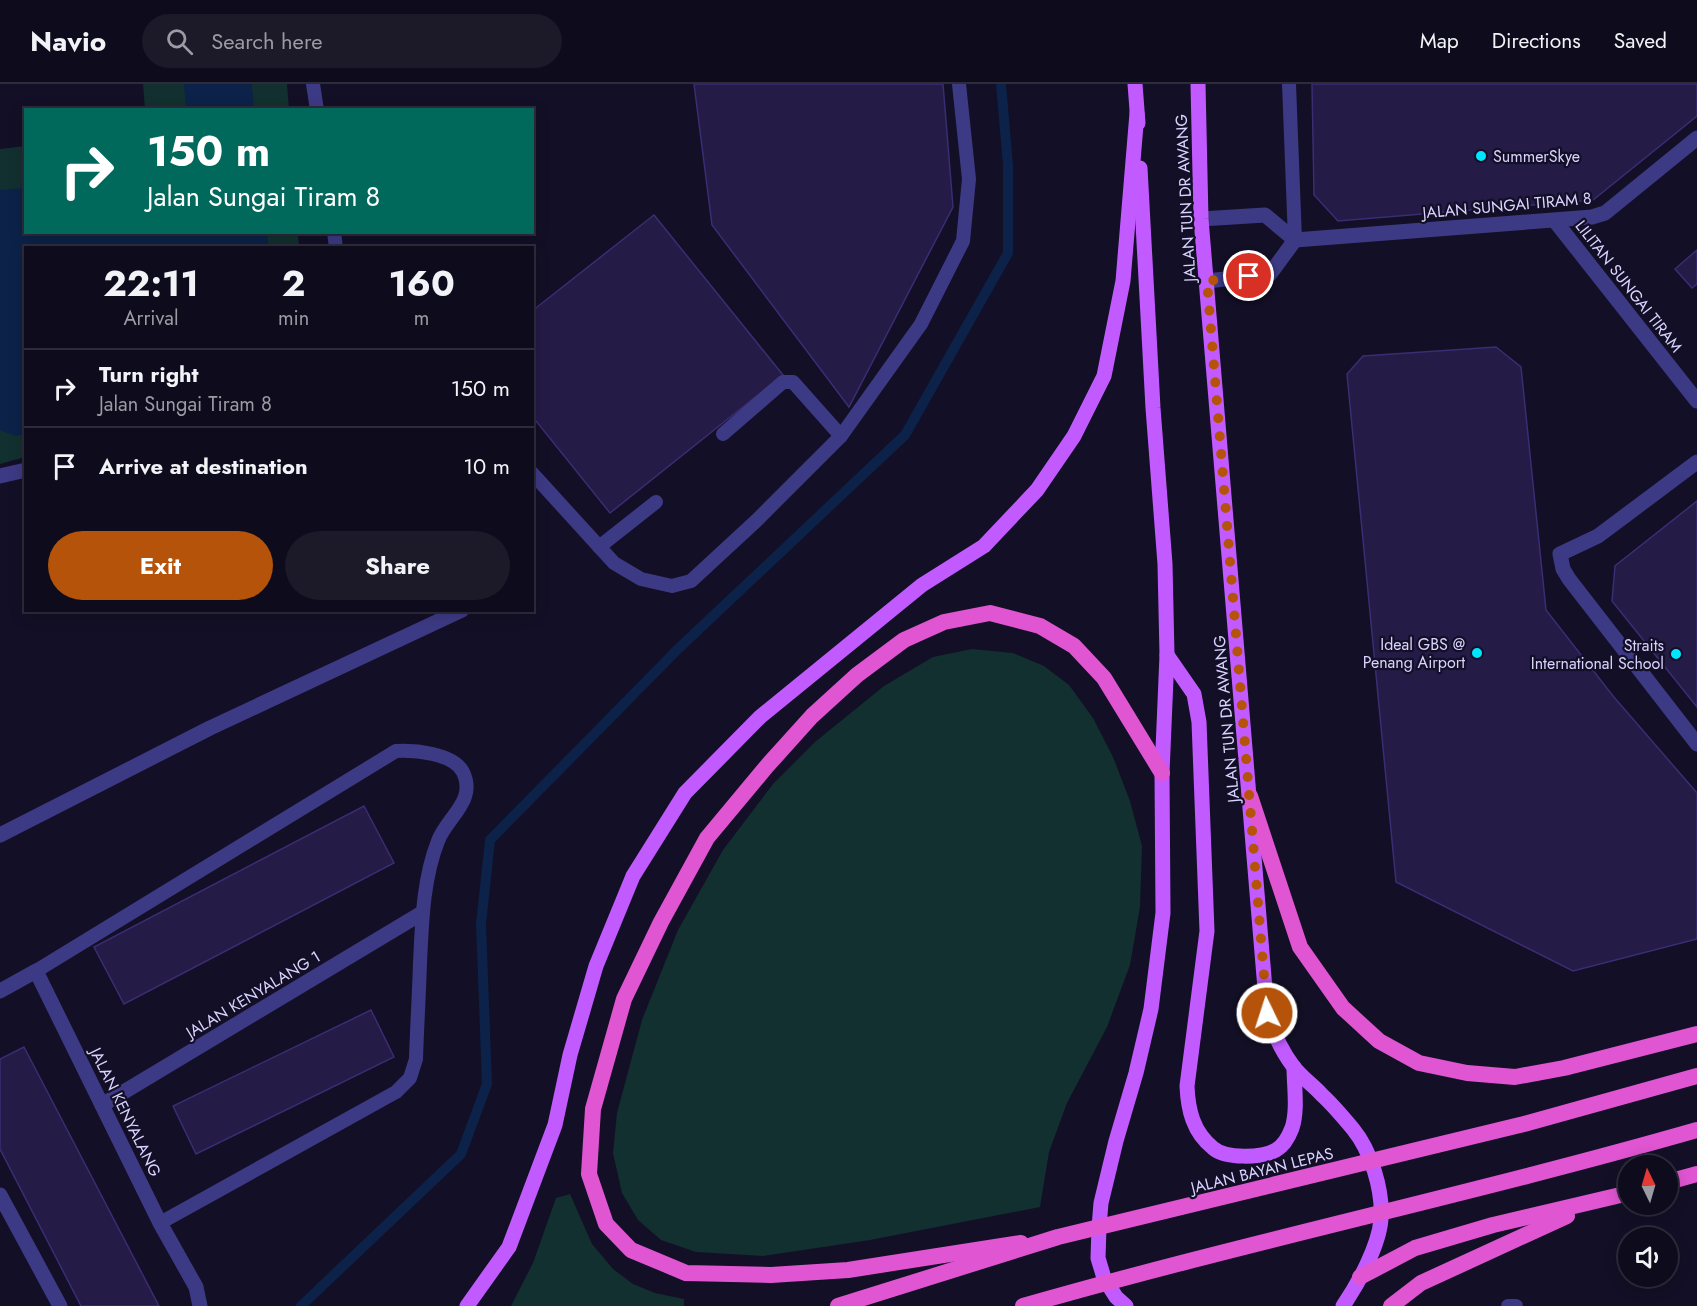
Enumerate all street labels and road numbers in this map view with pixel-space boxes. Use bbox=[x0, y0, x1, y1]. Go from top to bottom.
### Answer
street label: JALAN TUN DR AWANG bbox=[1170, 114, 1201, 284]
street label: JALAN SUNGAI TIRAM 8 bbox=[1420, 187, 1593, 225]
street label: LILITAN SUNGAI TIRAM bbox=[1570, 215, 1688, 357]
street label: JALAN TUN DR AWANG bbox=[1208, 634, 1245, 805]
street label: JALAN KENYALANG 1 bbox=[180, 945, 325, 1045]
street label: JALAN KENYALANG bbox=[83, 1042, 167, 1181]
street label: JALAN BAYAN LEPAS bbox=[1187, 1142, 1336, 1200]

